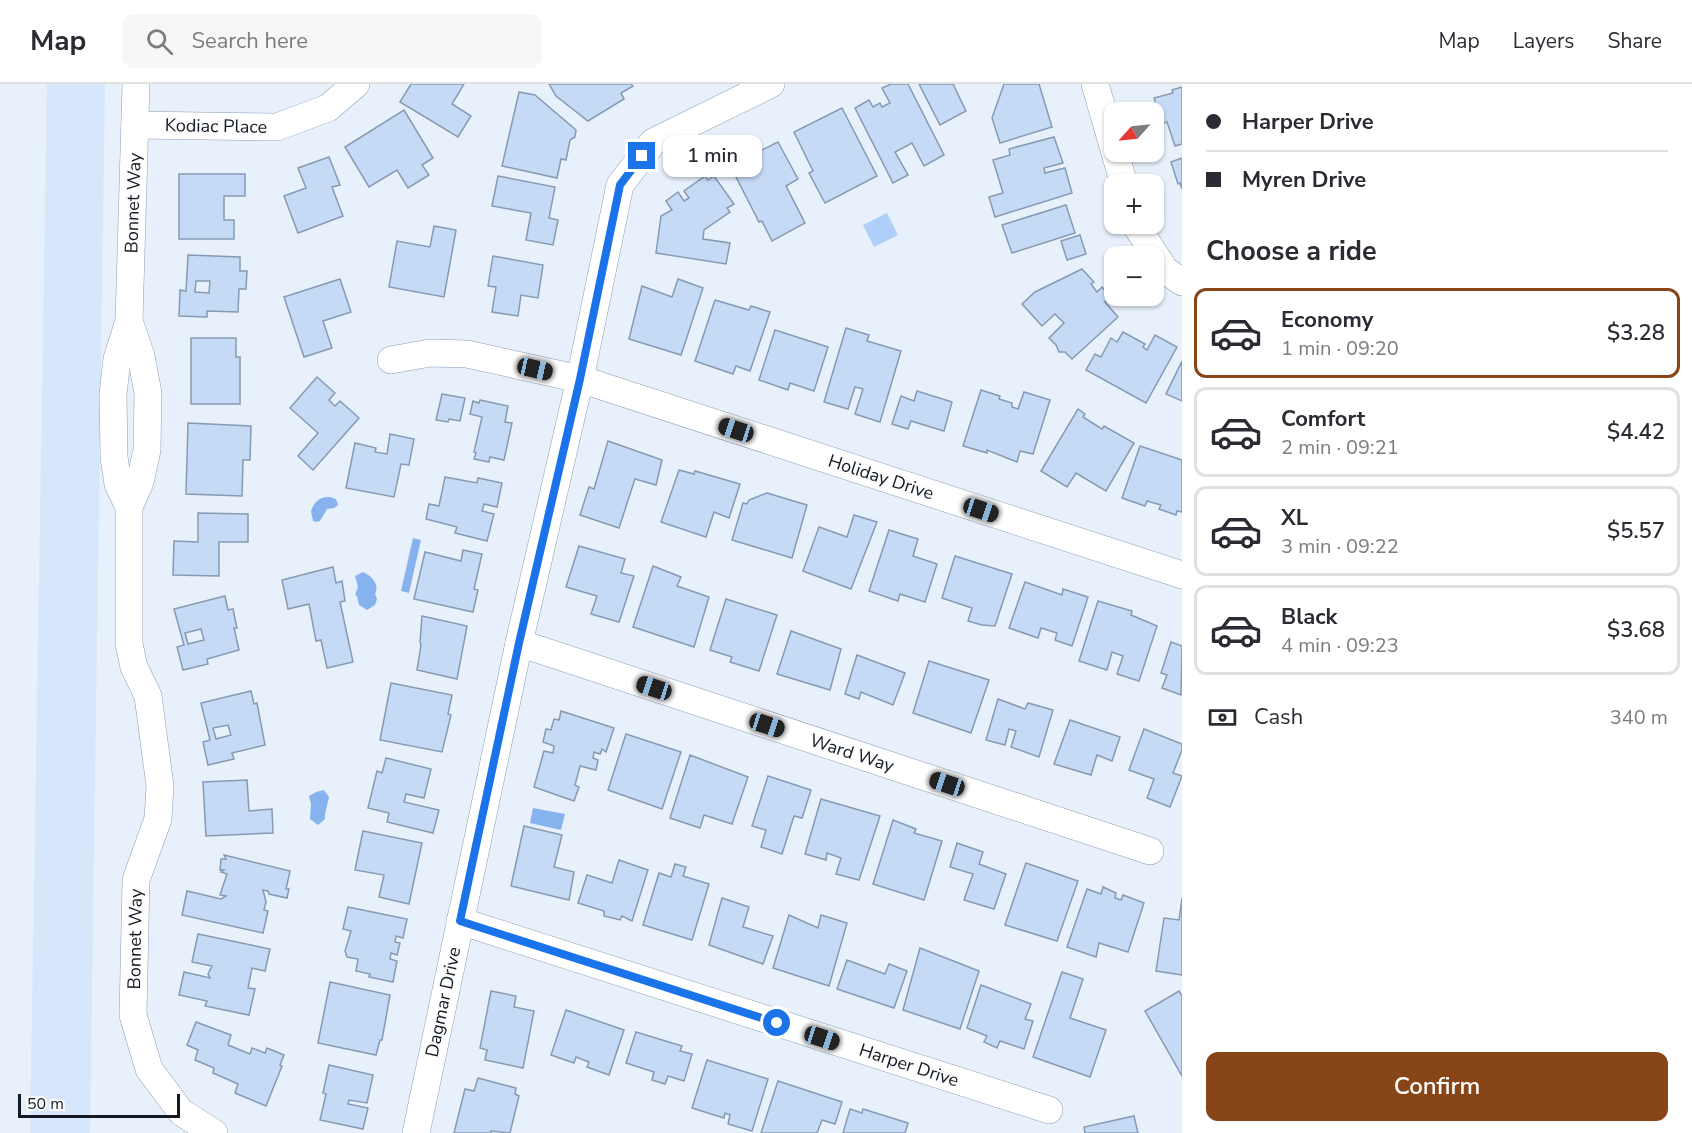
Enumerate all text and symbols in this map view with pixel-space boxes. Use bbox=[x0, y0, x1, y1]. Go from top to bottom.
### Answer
search box bbox=[122, 14, 542, 68]
text: Map bbox=[30, 22, 86, 60]
icon: search bbox=[143, 25, 176, 58]
text: Search here bbox=[191, 26, 308, 56]
text: Map bbox=[1438, 27, 1480, 55]
text: Layers bbox=[1513, 27, 1574, 55]
text: Share bbox=[1607, 27, 1662, 55]
north arrow bbox=[1104, 102, 1164, 162]
map controls bbox=[1104, 102, 1164, 306]
text: Harper Drive bbox=[1242, 107, 1374, 137]
street label: Kodiac Place bbox=[165, 113, 267, 139]
callout: 1 min bbox=[663, 135, 762, 177]
route end bbox=[628, 142, 655, 169]
text: 1 min bbox=[687, 142, 738, 169]
street label: Bonnet Way bbox=[119, 152, 147, 254]
text: Myren Drive bbox=[1242, 165, 1366, 195]
button: + bbox=[1104, 174, 1164, 234]
text: Choose a ride bbox=[1206, 233, 1377, 270]
button: − bbox=[1104, 246, 1164, 306]
text: Economy bbox=[1281, 305, 1373, 335]
icon: car bbox=[1209, 306, 1263, 360]
text: $3.28 bbox=[1607, 318, 1665, 348]
text: 1 min · 09:20 bbox=[1281, 335, 1399, 362]
car bbox=[515, 356, 555, 382]
text: Comfort bbox=[1281, 404, 1365, 434]
icon: car bbox=[1209, 405, 1263, 459]
car bbox=[716, 416, 756, 444]
text: $4.42 bbox=[1607, 417, 1665, 447]
text: 2 min · 09:21 bbox=[1281, 434, 1399, 461]
street label: Holiday Drive bbox=[825, 449, 937, 505]
car bbox=[961, 496, 1001, 524]
text: XL bbox=[1281, 503, 1308, 533]
icon: car bbox=[1209, 504, 1263, 558]
text: $5.57 bbox=[1607, 516, 1665, 546]
text: 3 min · 09:22 bbox=[1281, 533, 1399, 560]
text: Black bbox=[1281, 602, 1337, 632]
icon: car bbox=[1209, 603, 1263, 657]
text: $3.68 bbox=[1607, 615, 1665, 645]
text: 4 min · 09:23 bbox=[1281, 632, 1399, 659]
car bbox=[634, 674, 674, 702]
icon: cash bbox=[1206, 701, 1239, 734]
text: Cash bbox=[1254, 702, 1303, 732]
text: 340 m bbox=[1610, 704, 1668, 731]
car bbox=[747, 711, 787, 739]
street label: Ward Way bbox=[807, 728, 898, 778]
car bbox=[927, 770, 967, 798]
street label: Bonnet Way bbox=[122, 888, 148, 990]
street label: Dagmar Drive bbox=[420, 945, 466, 1059]
route start bbox=[763, 1009, 790, 1036]
car bbox=[802, 1024, 842, 1052]
street label: Harper Drive bbox=[856, 1038, 962, 1092]
button: Confirm bbox=[1206, 1052, 1668, 1121]
scale bar bbox=[18, 1091, 180, 1118]
text: 50 m bbox=[27, 1093, 64, 1115]

